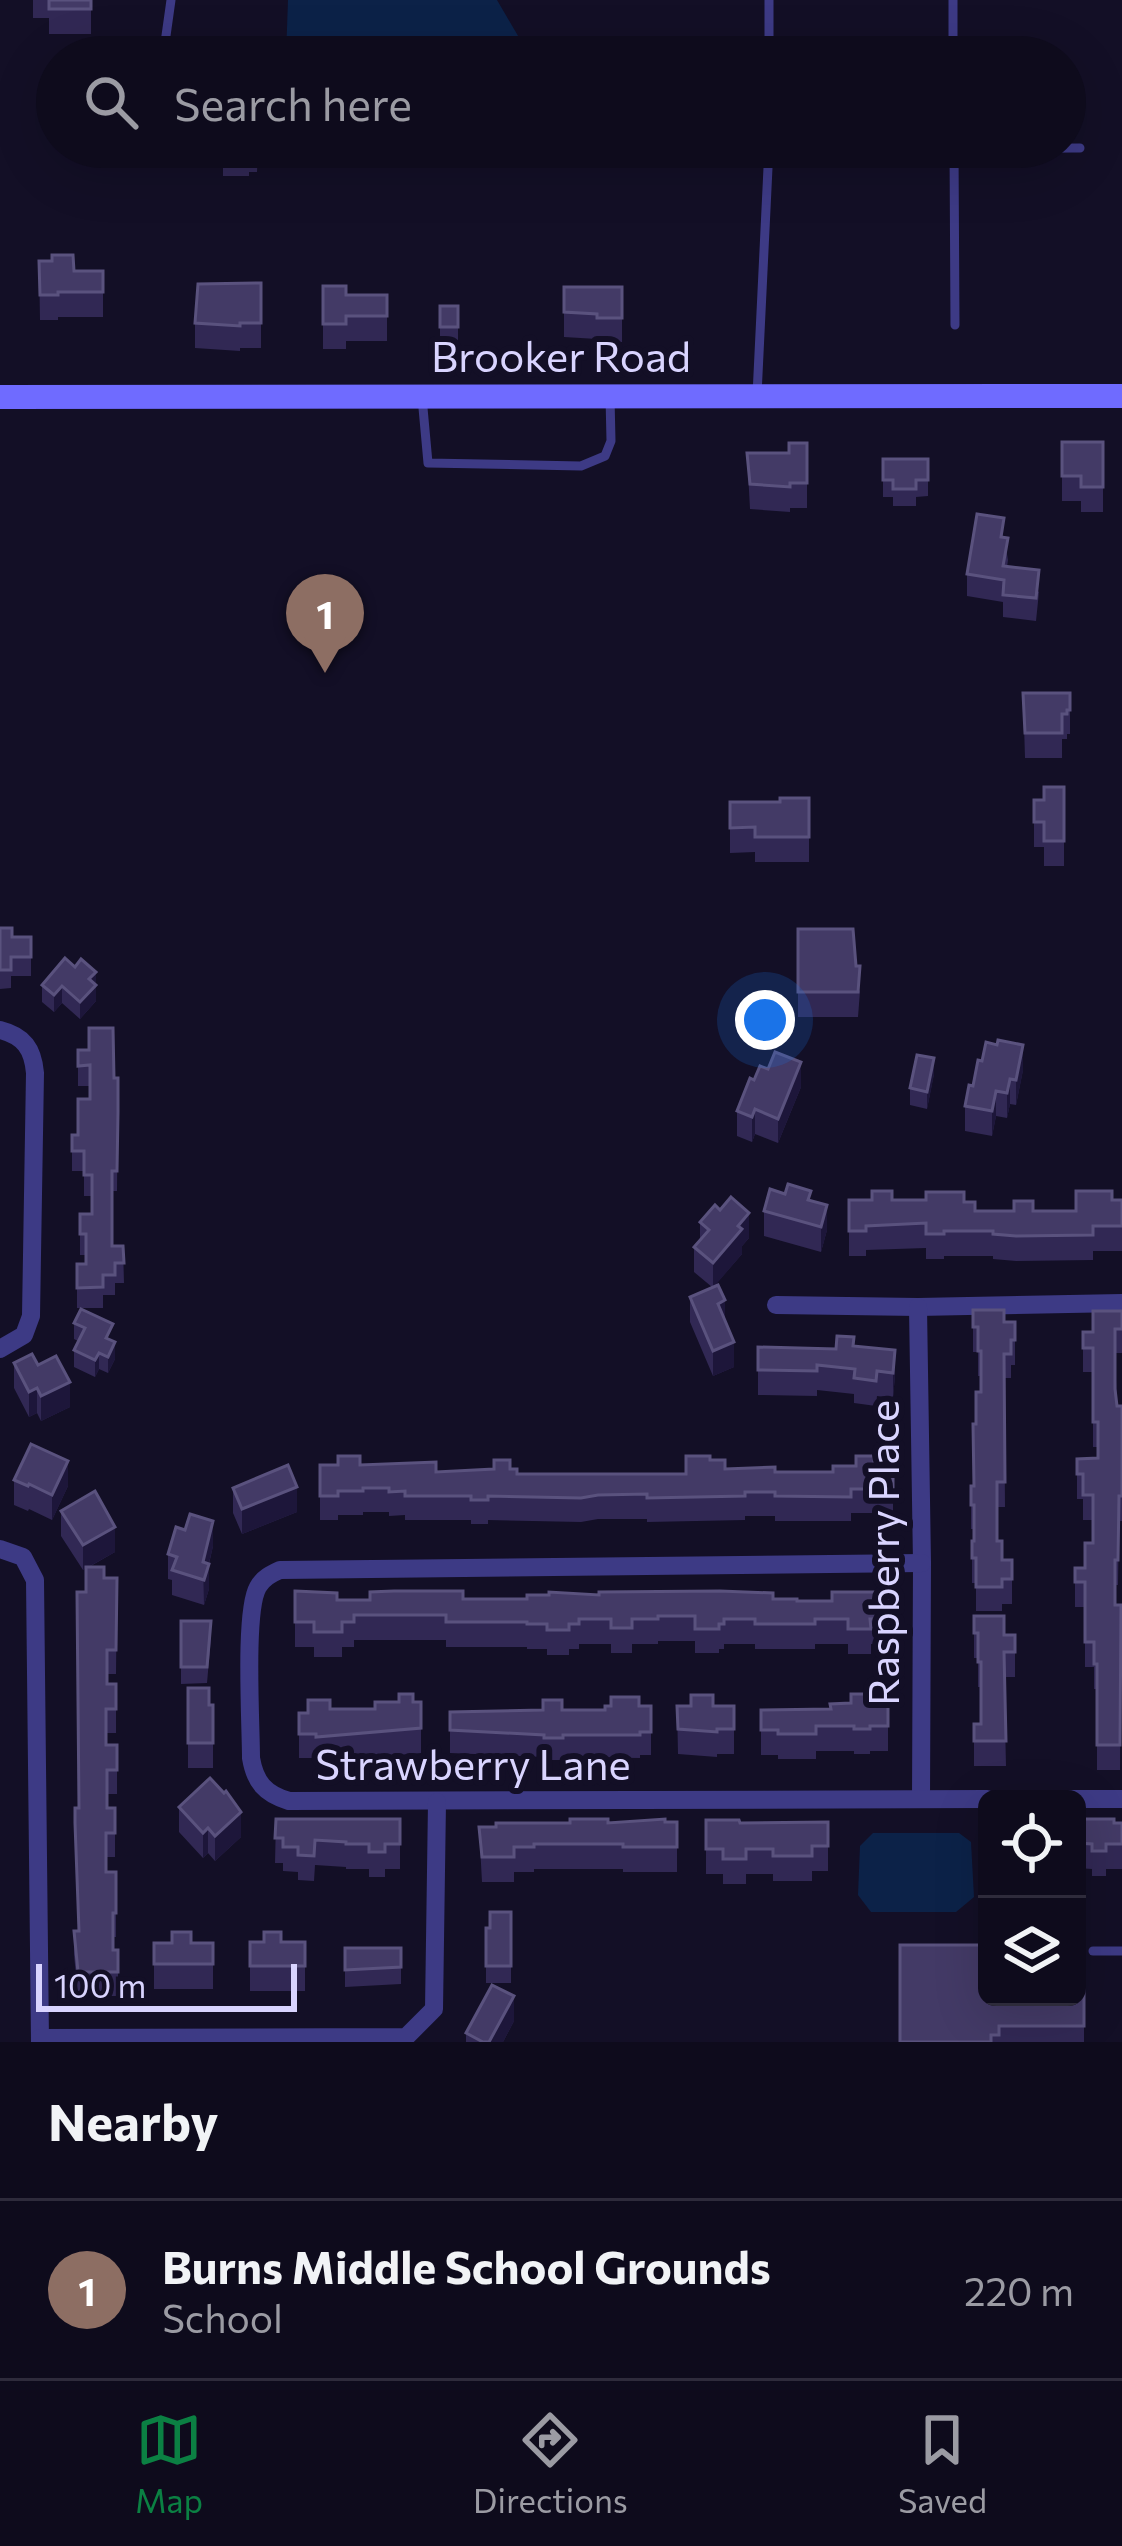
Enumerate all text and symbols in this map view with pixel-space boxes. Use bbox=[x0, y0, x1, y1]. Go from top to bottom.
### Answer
search box bbox=[36, 36, 1086, 168]
icon: search bbox=[78, 69, 144, 135]
text: Search here bbox=[174, 75, 412, 130]
street label: Brooker Road bbox=[431, 329, 691, 381]
pin: 1 bbox=[286, 574, 364, 673]
your location bbox=[735, 990, 795, 1050]
street label: Raspberry Place bbox=[856, 1400, 908, 1706]
street label: Strawberry Lane bbox=[315, 1737, 631, 1789]
map controls bbox=[978, 1790, 1086, 2006]
button: locate bbox=[978, 1790, 1086, 1898]
button: layers bbox=[978, 1898, 1086, 2006]
scale bar bbox=[36, 1958, 297, 2011]
text: 100 m bbox=[54, 1964, 146, 2005]
text: Nearby bbox=[48, 2089, 218, 2152]
text: Burns Middle School Grounds bbox=[162, 2238, 771, 2293]
text: 1 bbox=[78, 2266, 96, 2314]
text: 220 m bbox=[964, 2266, 1074, 2314]
text: School bbox=[162, 2293, 283, 2341]
tab: Map bbox=[135, 2407, 203, 2520]
tab: Directions bbox=[473, 2407, 628, 2520]
tab: Saved bbox=[898, 2407, 987, 2520]

